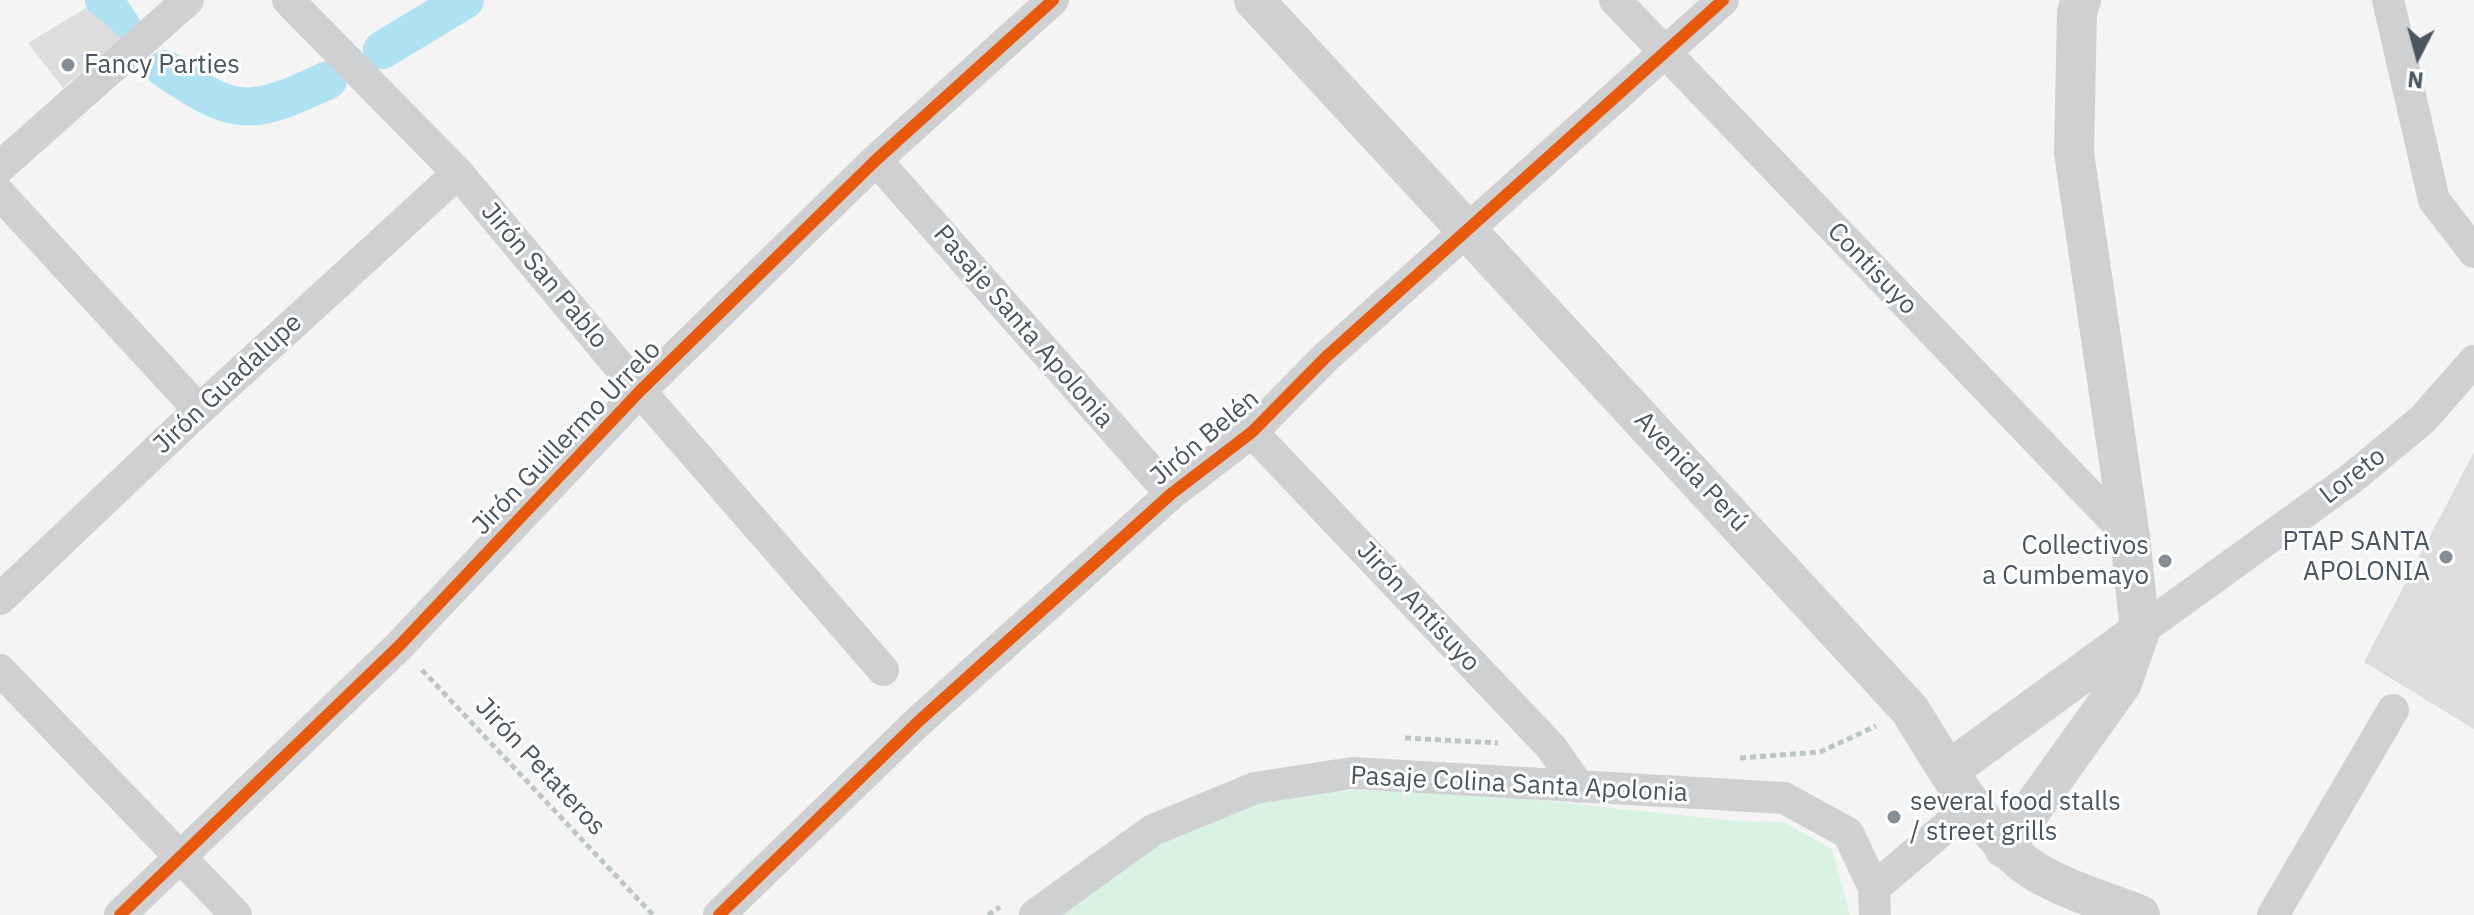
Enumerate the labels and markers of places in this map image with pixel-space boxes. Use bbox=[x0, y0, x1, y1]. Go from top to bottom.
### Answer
place label: Fancy Parties bbox=[84, 49, 240, 81]
marker: Fancy Parties bbox=[59, 56, 77, 74]
place label: PTAP SANTA APOLONIA bbox=[2283, 526, 2430, 588]
place label: Collectivos a Cumbemayo bbox=[1982, 530, 2149, 592]
marker: PTAP SANTA APOLONIA bbox=[2437, 548, 2455, 566]
marker: Collectivos a Cumbemayo bbox=[2156, 552, 2174, 570]
place label: several food stalls / street grills bbox=[1910, 786, 2121, 848]
marker: several food stalls / street grills bbox=[1885, 808, 1903, 826]

